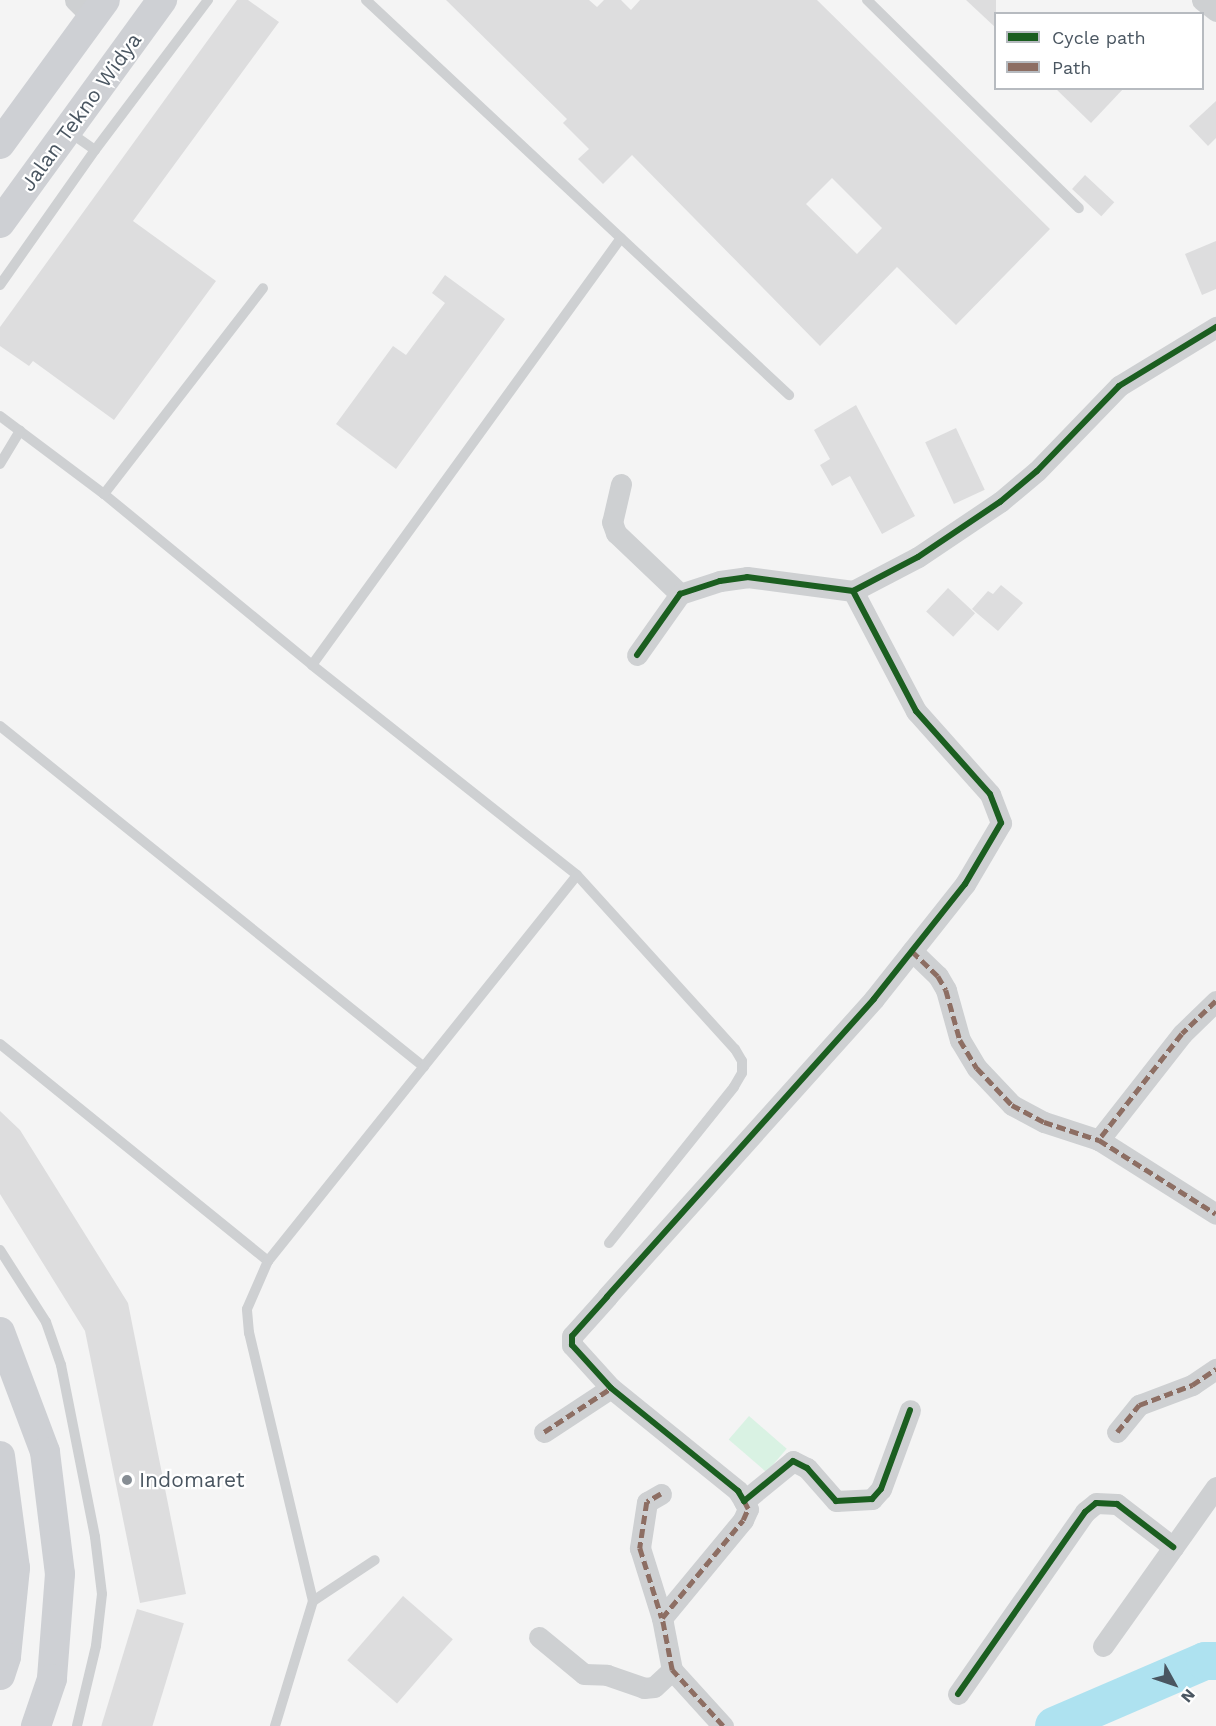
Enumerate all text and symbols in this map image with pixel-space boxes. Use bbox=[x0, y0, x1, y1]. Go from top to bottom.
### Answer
legend bbox=[994, 12, 1204, 90]
text: Cycle path bbox=[1052, 27, 1146, 48]
street label: Jalan Tekno Widya bbox=[15, 28, 147, 196]
text: Path bbox=[1052, 57, 1092, 78]
place label: Indomaret bbox=[139, 1467, 245, 1493]
marker: Indomaret bbox=[120, 1473, 134, 1487]
north arrow bbox=[1144, 1654, 1204, 1714]
text: N bbox=[1177, 1685, 1199, 1707]

